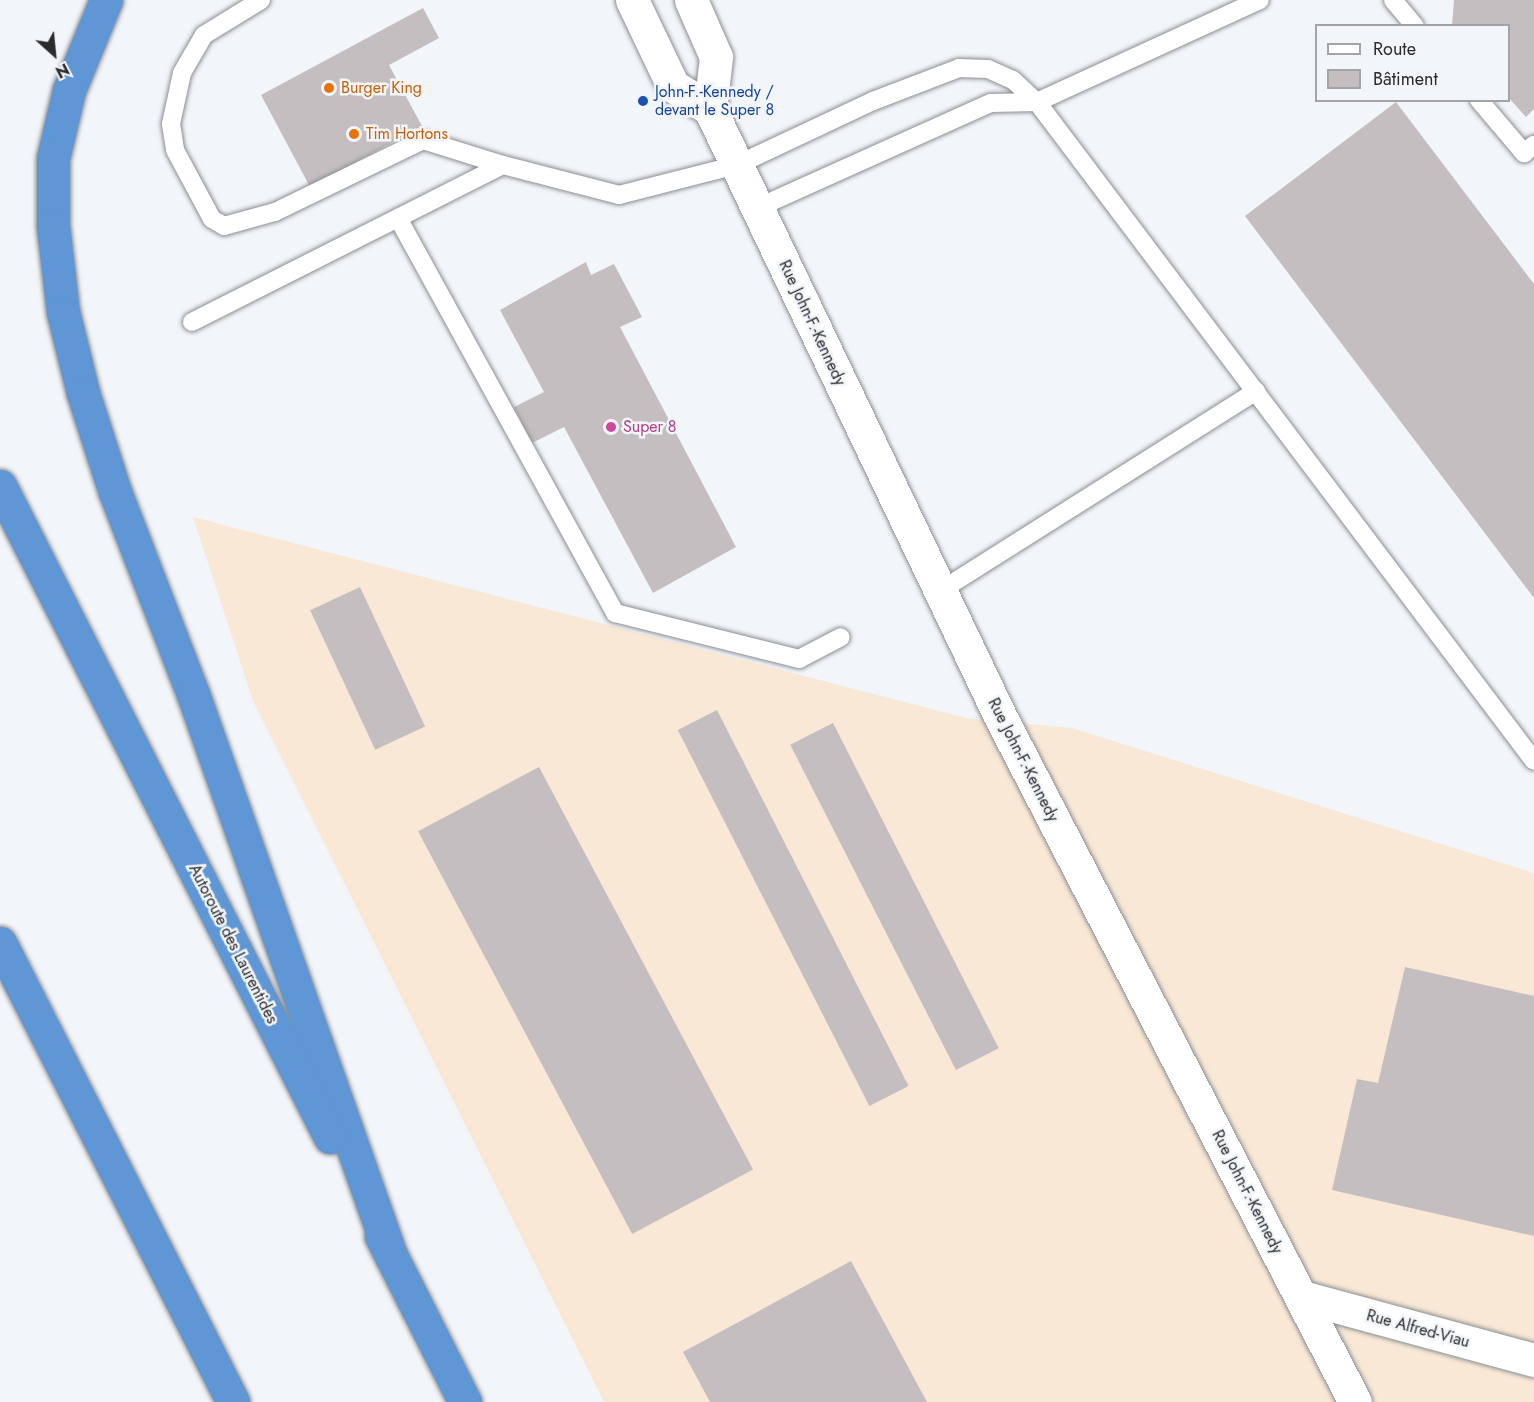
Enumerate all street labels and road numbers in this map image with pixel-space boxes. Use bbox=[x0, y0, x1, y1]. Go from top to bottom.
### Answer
street label: Rue John-F.-Kennedy bbox=[775, 257, 849, 389]
street label: Rue John-F.-Kennedy bbox=[984, 695, 1062, 825]
street label: Autoroute des Laurentides bbox=[184, 861, 282, 1027]
street label: Rue John-F.-Kennedy bbox=[1208, 1127, 1286, 1257]
street label: Rue Alfred-Viau bbox=[1364, 1306, 1472, 1352]

